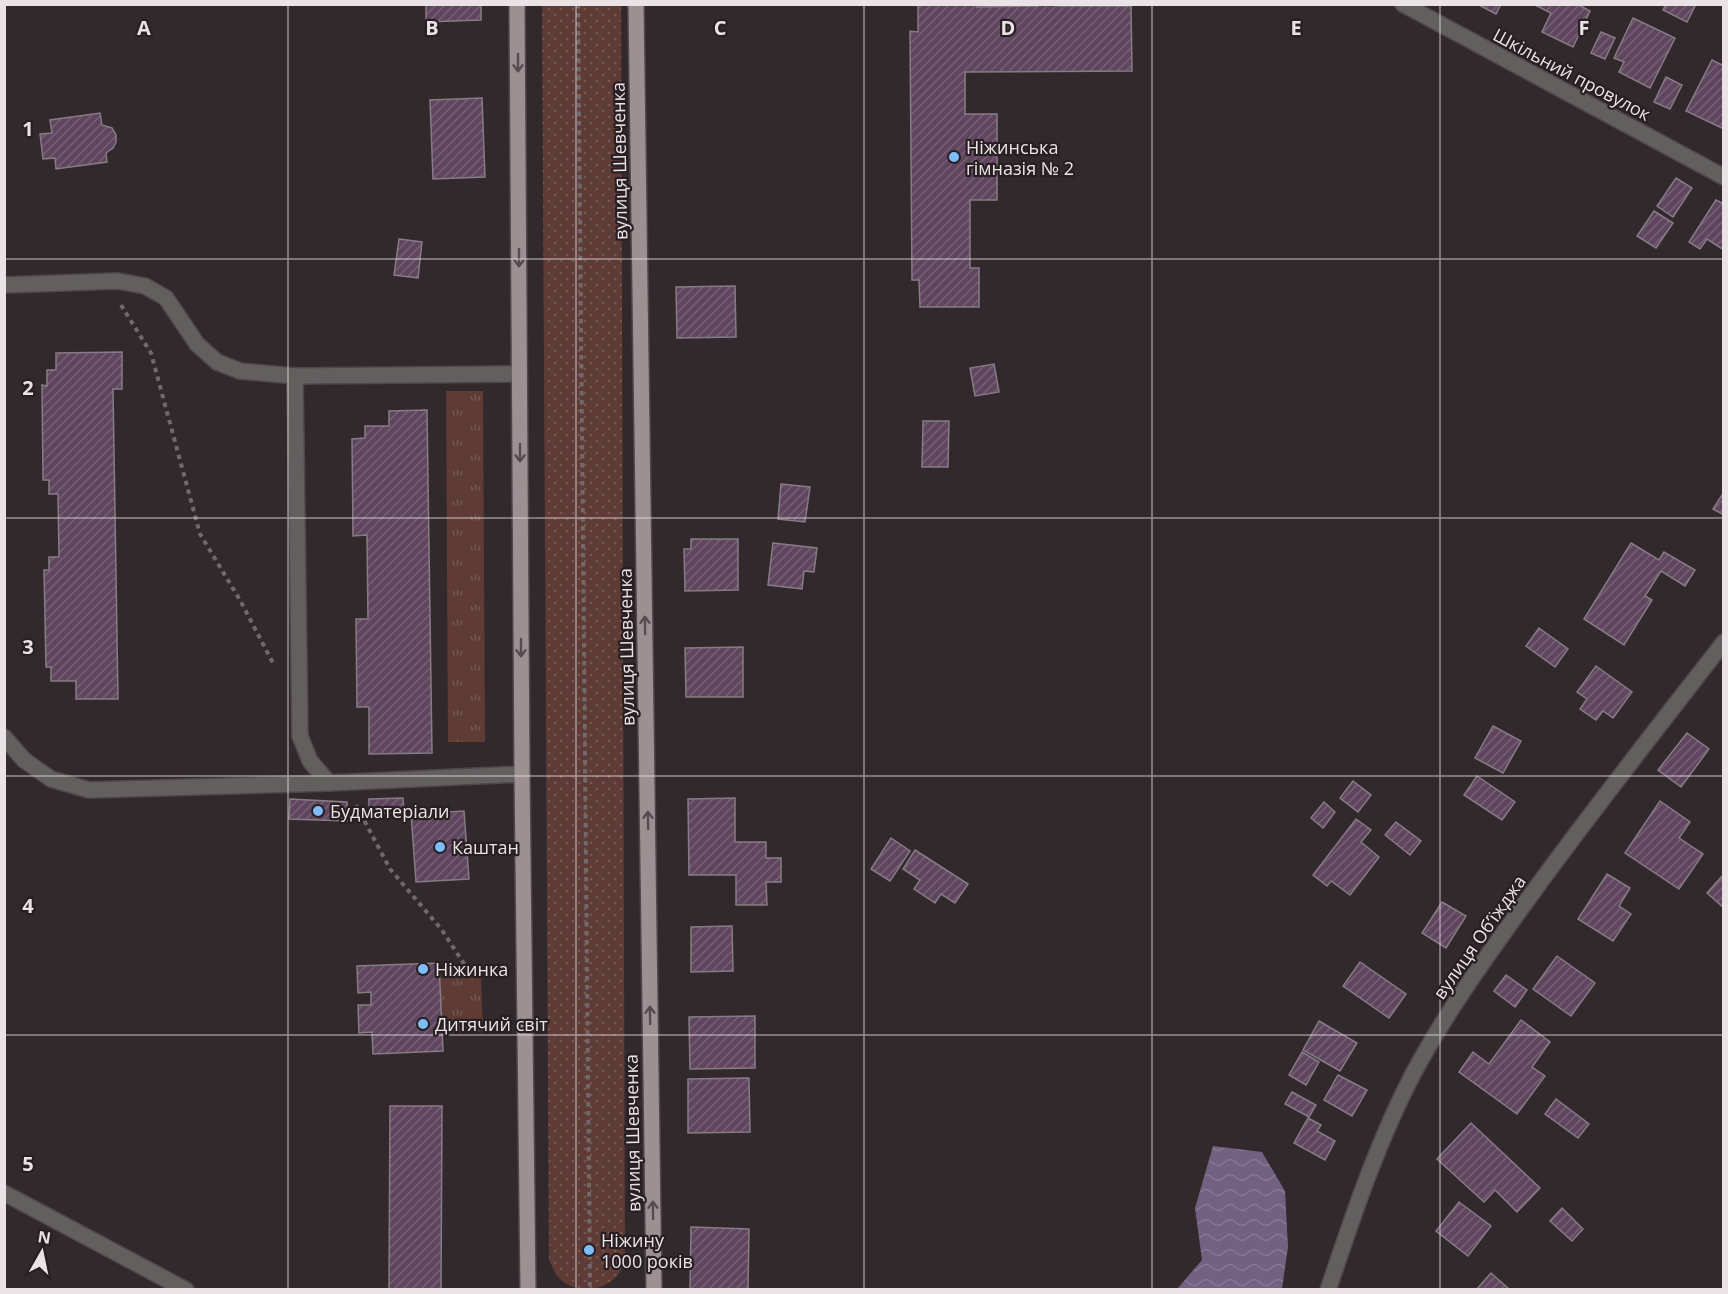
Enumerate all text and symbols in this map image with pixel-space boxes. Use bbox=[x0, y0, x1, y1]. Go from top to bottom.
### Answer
text: A bbox=[137, 14, 151, 41]
text: B bbox=[425, 14, 439, 41]
text: C bbox=[714, 14, 727, 41]
text: D bbox=[1001, 14, 1015, 41]
text: E bbox=[1290, 14, 1302, 41]
text: F bbox=[1579, 14, 1589, 41]
street label: Шкільний провулок bbox=[1489, 22, 1656, 126]
one-way arrow bbox=[512, 52, 524, 72]
street label: вулиця Шевченка bbox=[606, 82, 632, 240]
text: 1 bbox=[22, 115, 34, 142]
place label: Ніжинська гімназія № 2 bbox=[966, 135, 1074, 180]
marker: Ніжинська гімназія № 2 bbox=[947, 150, 961, 164]
one-way arrow bbox=[513, 247, 525, 267]
text: 2 bbox=[22, 374, 34, 401]
one-way arrow bbox=[514, 442, 526, 462]
street label: вулиця Шевченка bbox=[613, 568, 639, 726]
one-way arrow bbox=[639, 616, 651, 636]
text: 3 bbox=[22, 633, 34, 660]
one-way arrow bbox=[515, 637, 527, 657]
place label: Будматеріали bbox=[330, 799, 449, 823]
marker: Будматеріали bbox=[311, 804, 325, 818]
one-way arrow bbox=[642, 811, 653, 831]
place label: Каштан bbox=[452, 835, 519, 859]
marker: Каштан bbox=[433, 840, 447, 854]
street label: вулиця Обʼїжджа bbox=[1427, 870, 1531, 1004]
text: 4 bbox=[22, 892, 34, 919]
place label: Ніжинка bbox=[435, 957, 508, 981]
marker: Ніжинка bbox=[416, 962, 430, 976]
one-way arrow bbox=[644, 1006, 656, 1026]
place label: Дитячий світ bbox=[435, 1012, 548, 1036]
marker: Дитячий світ bbox=[416, 1017, 430, 1031]
street label: вулиця Шевченка bbox=[619, 1054, 645, 1212]
text: 5 bbox=[22, 1150, 34, 1177]
one-way arrow bbox=[647, 1201, 659, 1221]
north arrow bbox=[12, 1222, 72, 1282]
text: N bbox=[36, 1225, 52, 1249]
place label: Ніжину 1000 років bbox=[601, 1228, 693, 1273]
marker: Ніжину 1000 років bbox=[582, 1243, 596, 1257]

